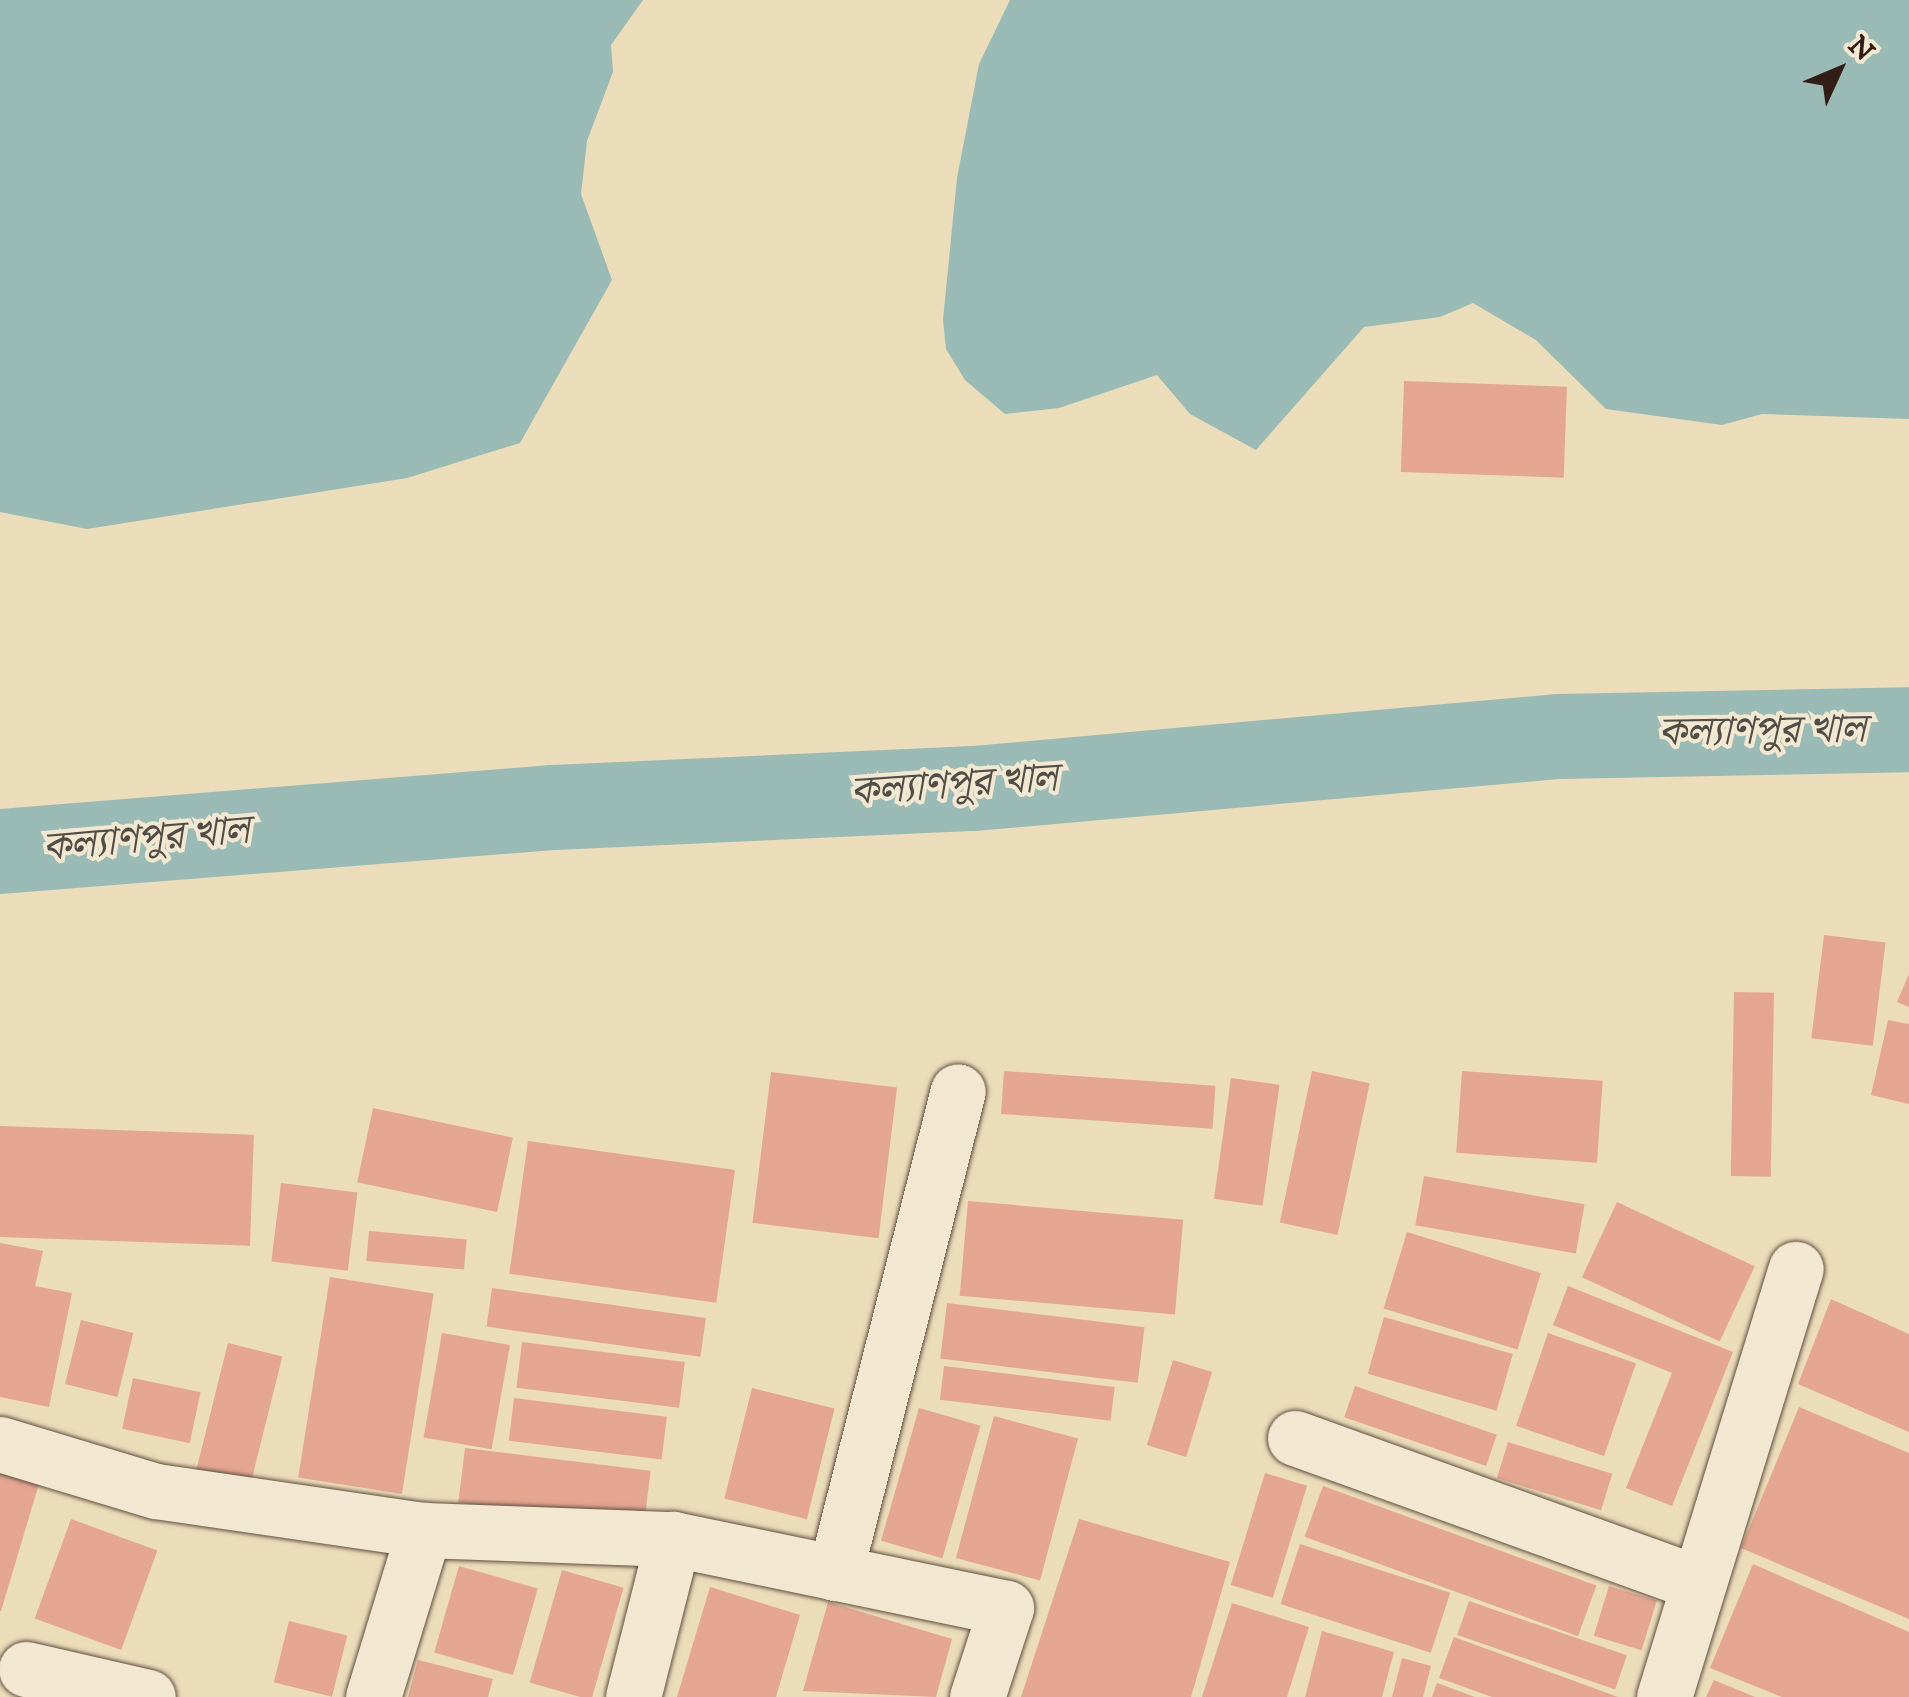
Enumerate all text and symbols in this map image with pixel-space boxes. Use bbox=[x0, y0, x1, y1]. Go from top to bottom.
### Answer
north arrow bbox=[1789, 20, 1889, 120]
text: N bbox=[1840, 28, 1882, 69]
water label: কল্যাণপুর খাল bbox=[1658, 706, 1866, 758]
water label: কল্যাণপুর খাল bbox=[849, 755, 1059, 817]
water label: কল্যাণপুর খাল bbox=[41, 807, 251, 873]

